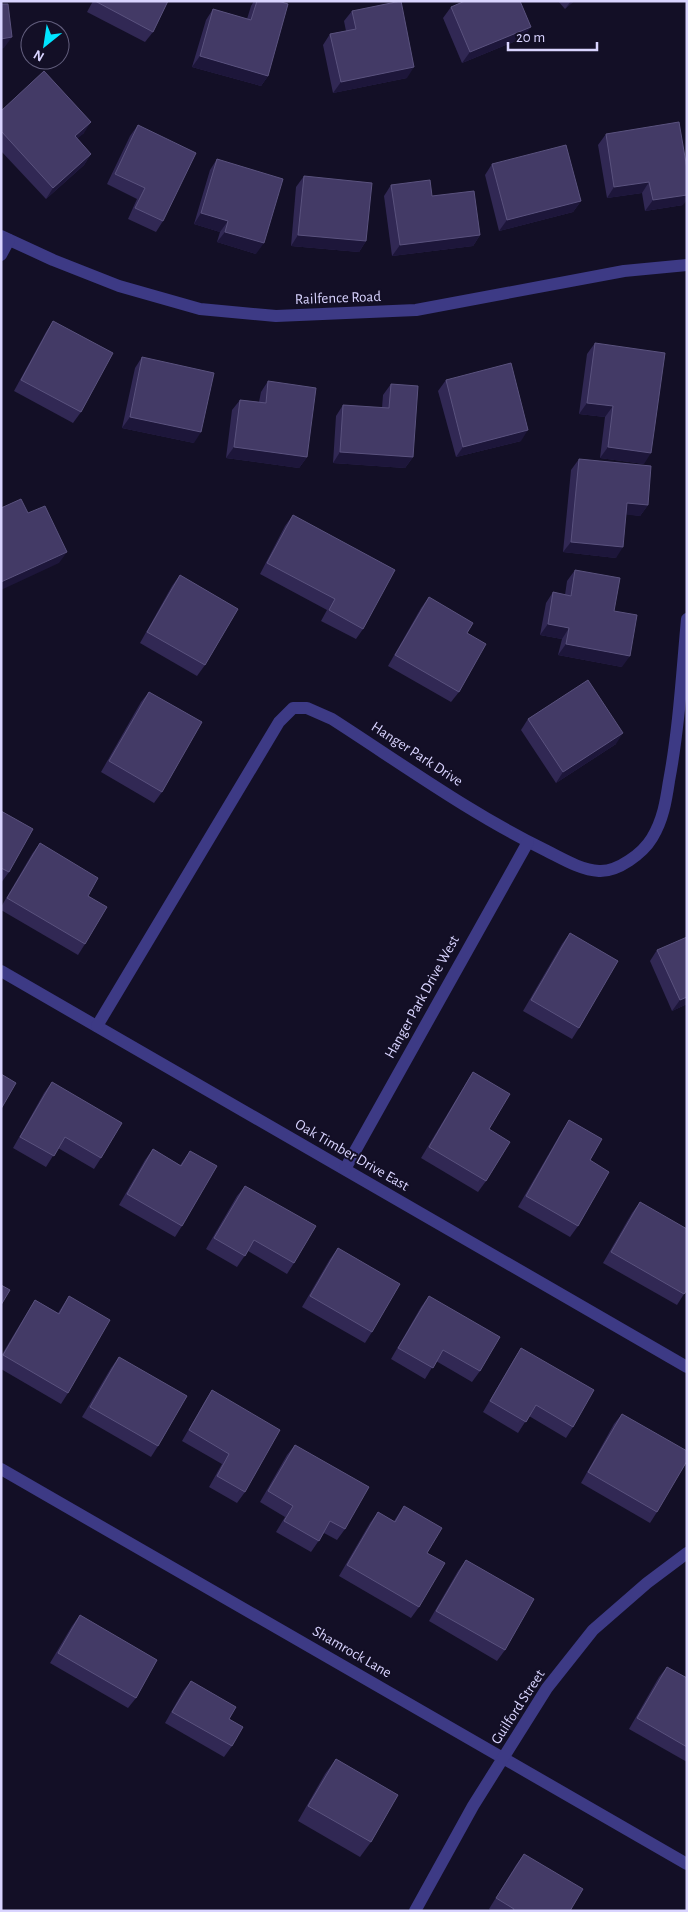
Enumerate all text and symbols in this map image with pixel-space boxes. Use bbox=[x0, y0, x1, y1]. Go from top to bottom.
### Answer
north arrow bbox=[20, 20, 70, 70]
scale bar bbox=[508, 20, 597, 52]
text: 20 m bbox=[516, 30, 545, 45]
text: N bbox=[31, 47, 47, 64]
street label: Railfence Road bbox=[295, 289, 382, 307]
street label: Hanger Park Drive bbox=[369, 719, 465, 789]
street label: Hanger Park Drive West bbox=[382, 933, 462, 1061]
street label: Oak Timber Drive East bbox=[293, 1116, 412, 1194]
street label: Shamrock Lane bbox=[310, 1623, 394, 1681]
street label: Guilford Street bbox=[488, 1667, 548, 1747]

